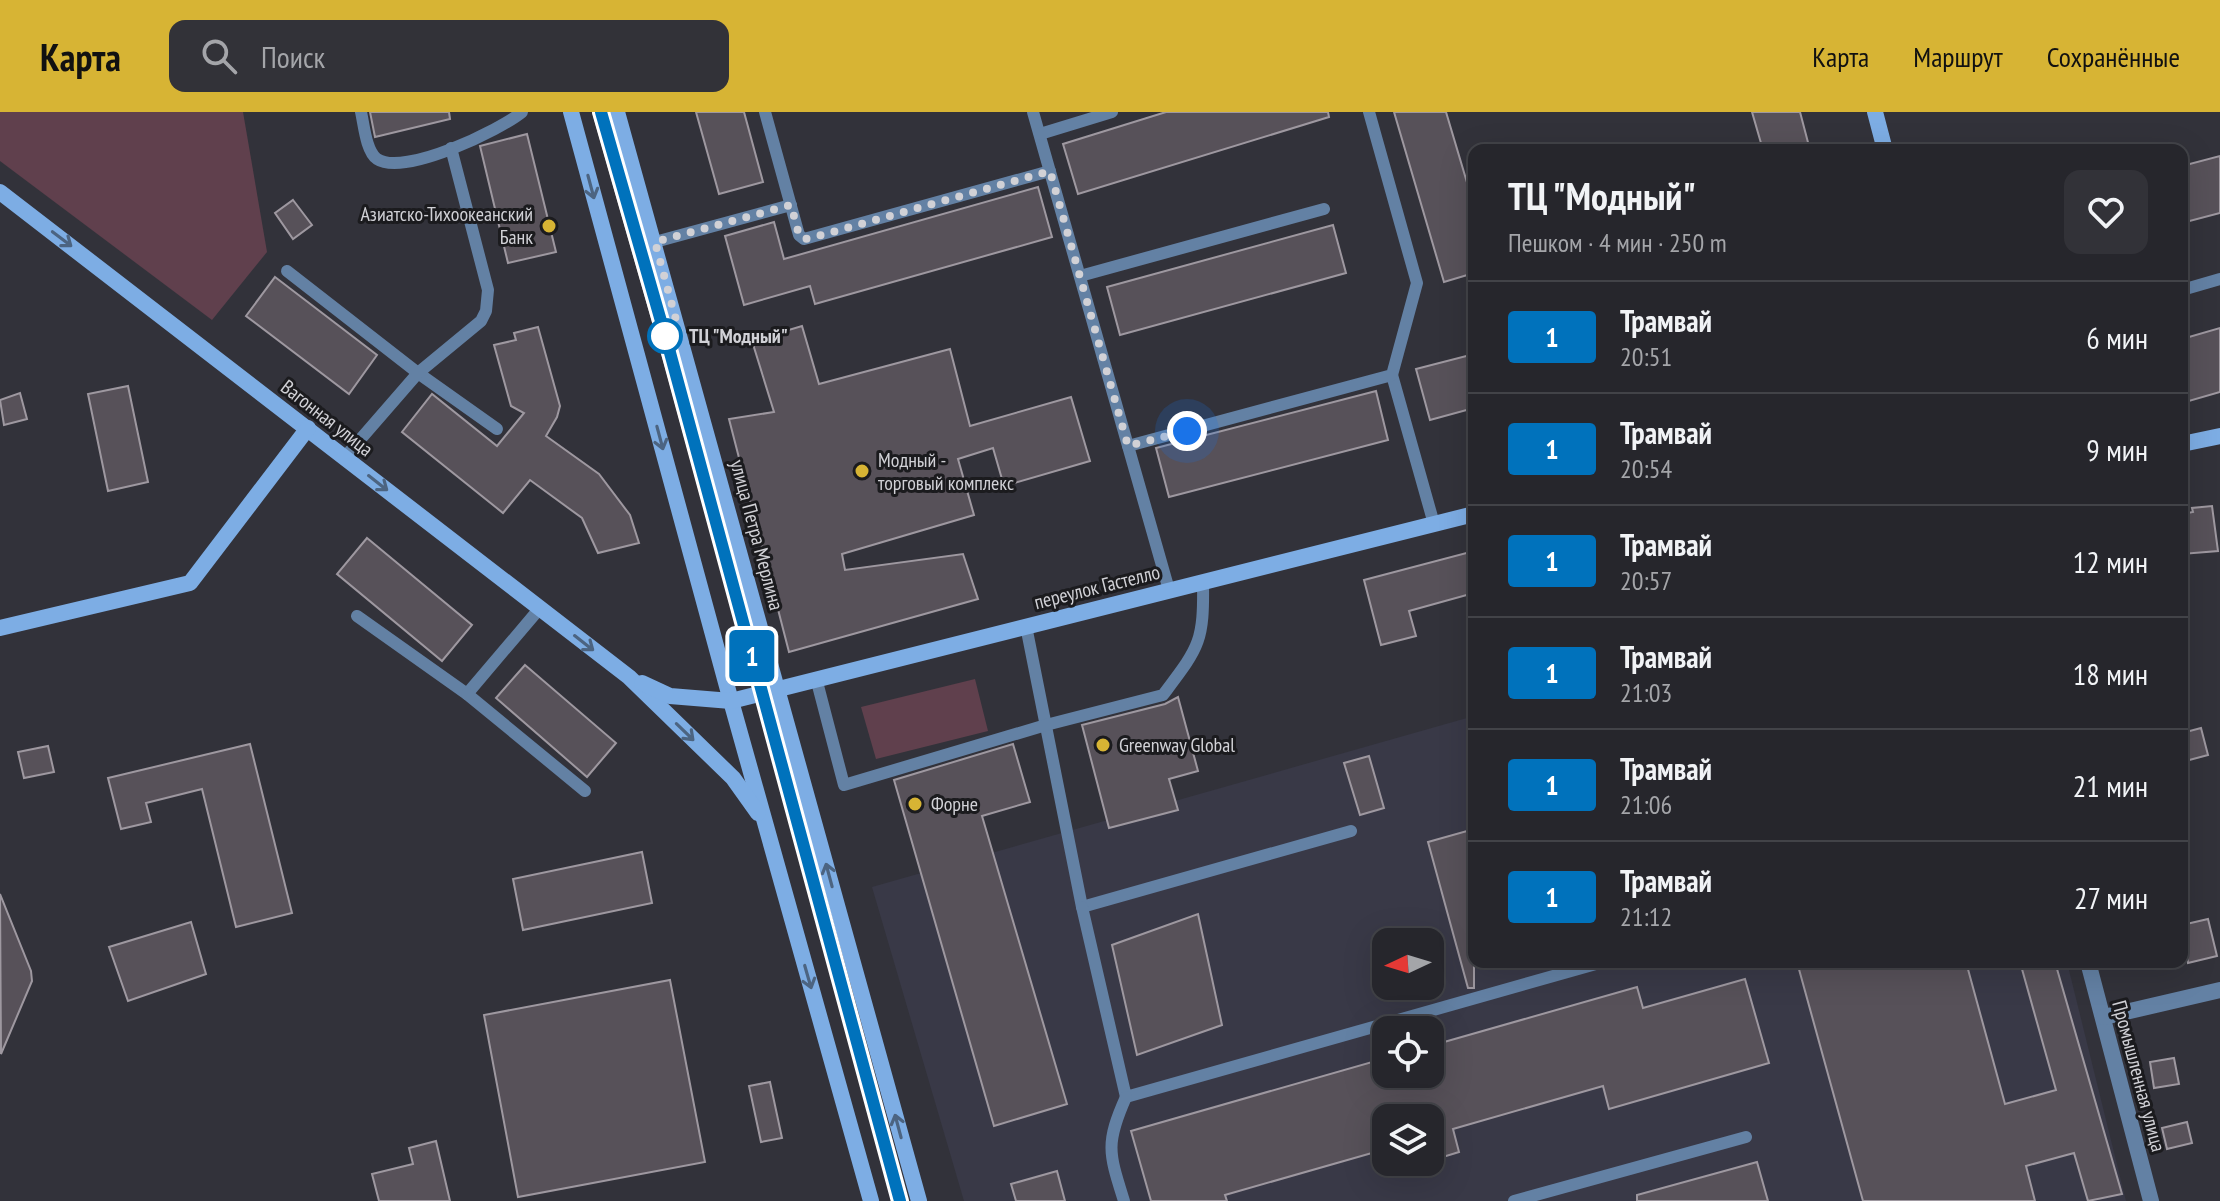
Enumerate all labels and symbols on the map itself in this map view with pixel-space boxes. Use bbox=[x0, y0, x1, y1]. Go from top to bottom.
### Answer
one-way arrow bbox=[585, 174, 600, 200]
place label: Азиатско-Тихоокеанский Банк bbox=[360, 201, 533, 250]
marker: Азиатско-Тихоокеанский Банк bbox=[540, 217, 558, 235]
one-way arrow bbox=[51, 230, 72, 247]
marker: ТЦ "Модный" bbox=[648, 319, 682, 353]
place label: ТЦ "Модный" bbox=[689, 323, 788, 349]
street label: Вагонная улица bbox=[276, 374, 378, 462]
your location bbox=[1167, 411, 1207, 451]
one-way arrow bbox=[653, 425, 668, 451]
place label: Модный - торговый комплекс bbox=[878, 447, 1014, 496]
street label: улица Петра Мерлина bbox=[724, 457, 790, 613]
marker: Модный - торговый комплекс bbox=[853, 462, 871, 480]
one-way arrow bbox=[367, 475, 389, 492]
street label: переулок Гастелло bbox=[1031, 559, 1163, 615]
line badge: 1 bbox=[726, 630, 778, 682]
one-way arrow bbox=[573, 634, 594, 651]
one-way arrow bbox=[675, 722, 695, 741]
place label: Greenway Global bbox=[1119, 732, 1235, 758]
marker: Greenway Global bbox=[1094, 736, 1112, 754]
place label: Форне bbox=[931, 791, 978, 817]
marker: Форне bbox=[906, 795, 924, 813]
one-way arrow bbox=[821, 863, 836, 889]
north arrow bbox=[1372, 928, 1444, 1000]
one-way arrow bbox=[802, 964, 817, 990]
street label: Промышленная улица bbox=[2106, 997, 2172, 1155]
one-way arrow bbox=[890, 1113, 905, 1139]

